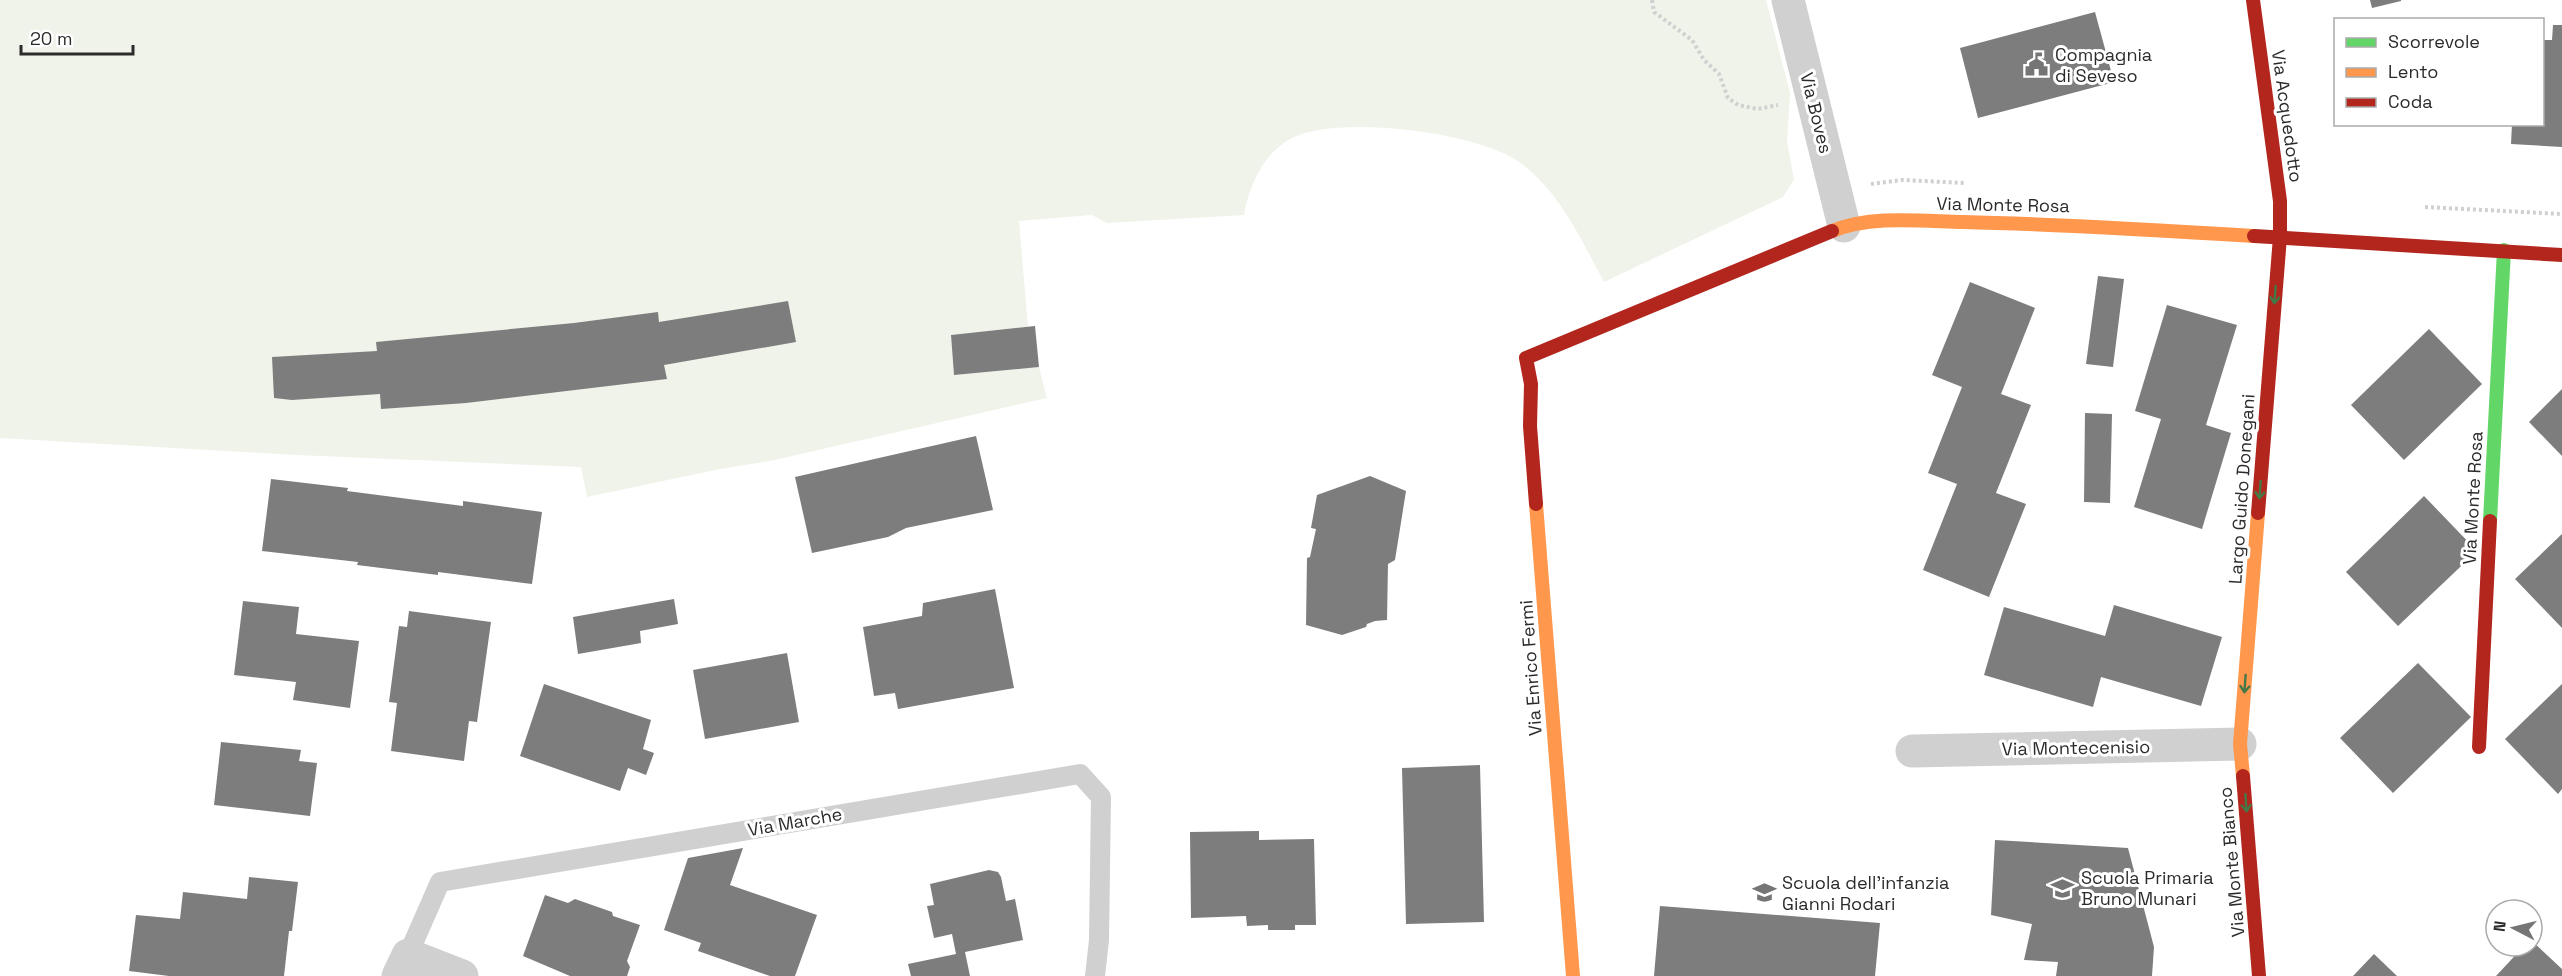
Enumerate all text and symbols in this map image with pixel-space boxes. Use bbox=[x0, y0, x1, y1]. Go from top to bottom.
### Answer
scale bar bbox=[21, 18, 134, 56]
legend bbox=[2334, 18, 2544, 126]
text: 20 m bbox=[30, 27, 73, 50]
text: Scorrevole bbox=[2388, 30, 2480, 53]
place label: Compagnia di Seveso bbox=[2055, 43, 2152, 87]
street label: Via Acquedotto bbox=[2267, 48, 2308, 184]
public building icon: Compagnia di Seveso bbox=[2024, 52, 2050, 78]
text: Lento bbox=[2388, 60, 2438, 83]
street label: Via Boves bbox=[1795, 70, 1838, 156]
text: Coda bbox=[2388, 90, 2433, 113]
street label: Via Monte Rosa bbox=[1936, 192, 2070, 217]
one-way arrow bbox=[2269, 285, 2280, 305]
street label: Largo Guido Donegani bbox=[2223, 393, 2260, 585]
street label: Via Monte Rosa bbox=[2458, 431, 2487, 565]
one-way arrow bbox=[2254, 479, 2265, 499]
street label: Via Enrico Fermi bbox=[1514, 599, 1547, 737]
one-way arrow bbox=[2239, 674, 2250, 694]
street label: Via Montecenisio bbox=[2002, 735, 2150, 760]
street label: Via Monte Bianco bbox=[2213, 786, 2250, 938]
one-way arrow bbox=[2241, 792, 2252, 812]
street label: Via Marche bbox=[746, 802, 844, 841]
place label: Scuola Primaria Bruno Munari bbox=[2081, 866, 2214, 910]
place label: Scuola dell’infanzia Gianni Rodari bbox=[1782, 871, 1949, 915]
school or university icon: Scuola Primaria Bruno Munari bbox=[2050, 875, 2076, 901]
school or university icon: Scuola dell’infanzia Gianni Rodari bbox=[1751, 880, 1777, 906]
north arrow bbox=[2484, 898, 2544, 958]
text: N bbox=[2489, 920, 2511, 933]

